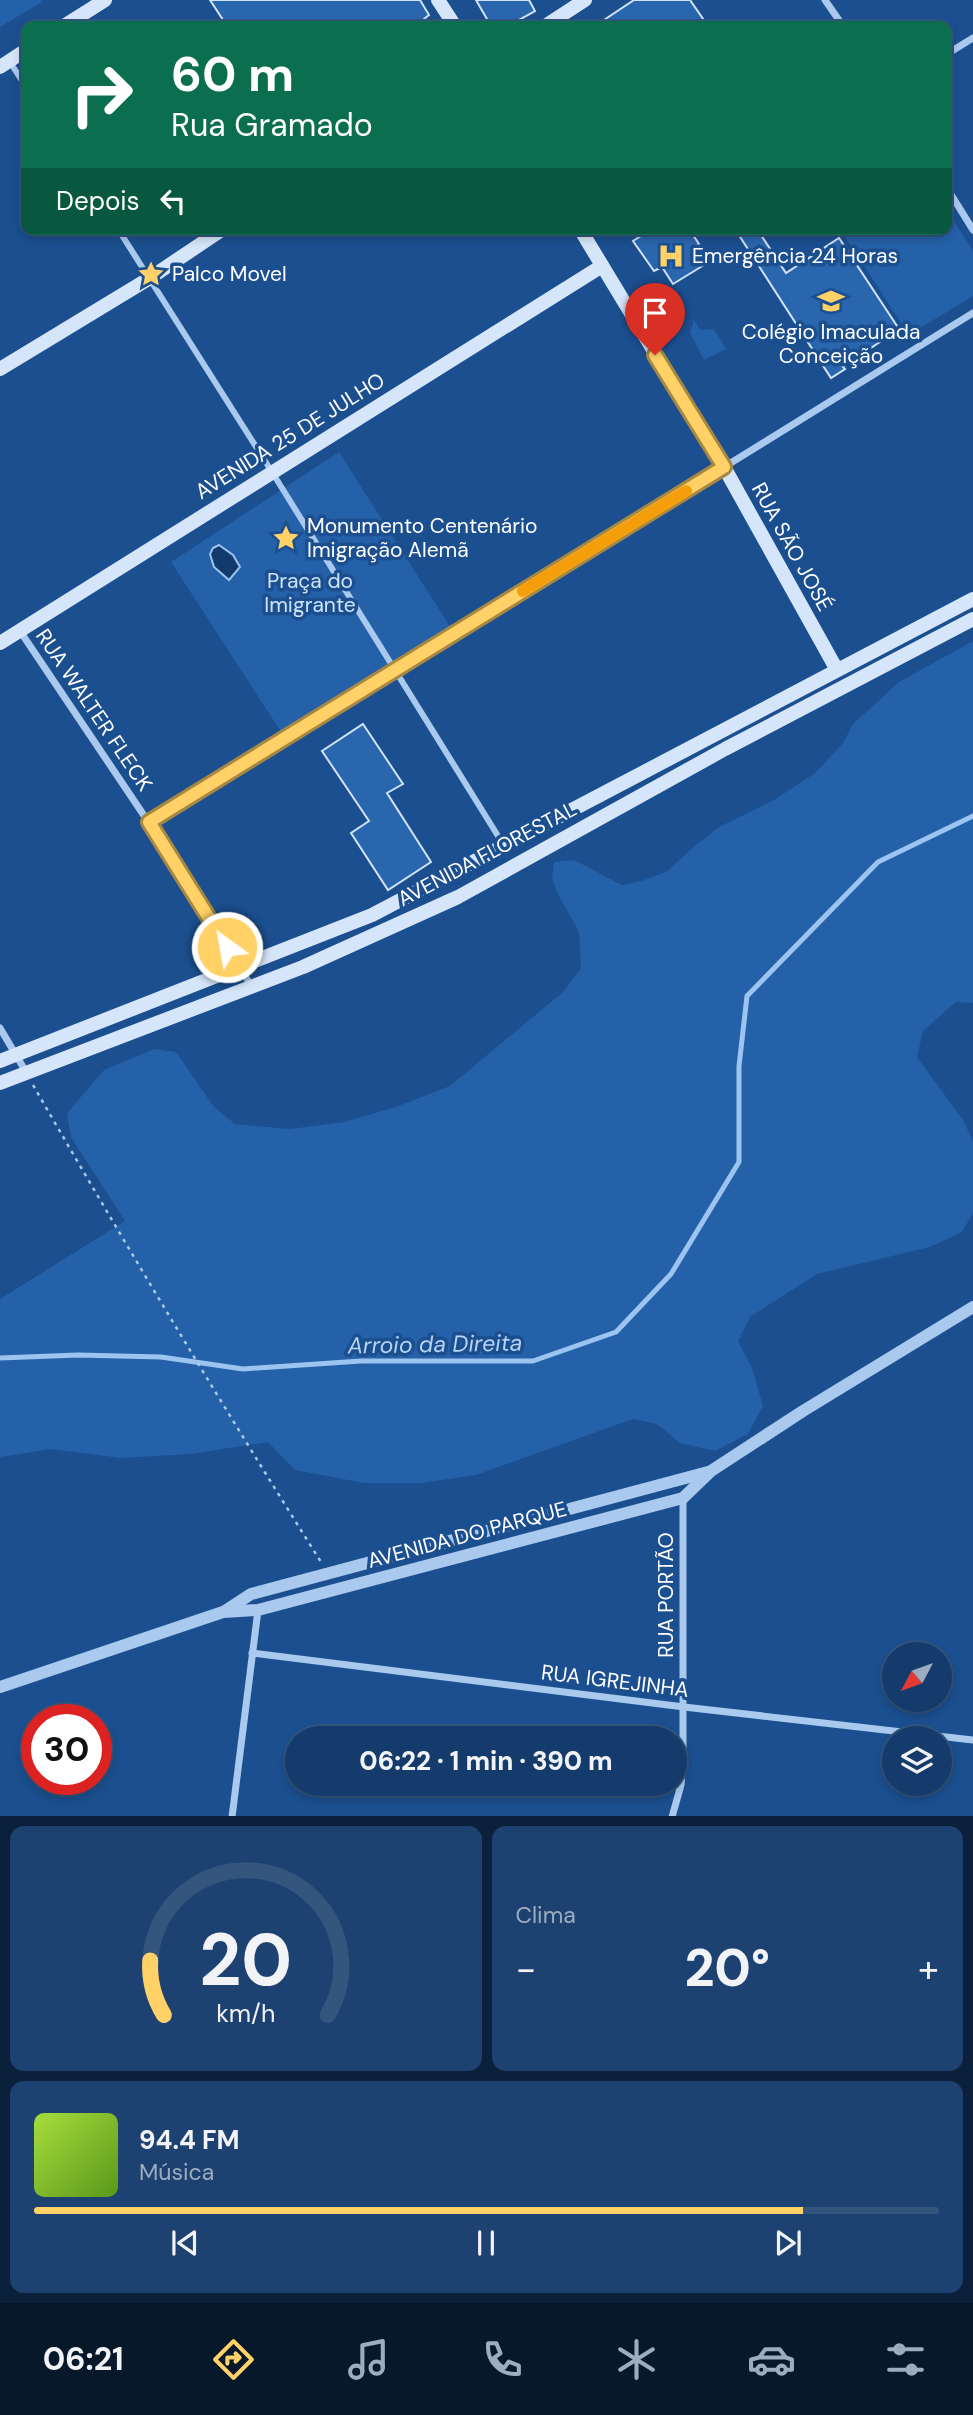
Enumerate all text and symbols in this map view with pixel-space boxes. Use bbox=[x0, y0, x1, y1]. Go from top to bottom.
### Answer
text: 60 m bbox=[171, 42, 294, 106]
icon: right bbox=[56, 49, 147, 140]
text: Rua Gramado bbox=[171, 104, 373, 146]
icon: left bbox=[154, 182, 192, 220]
text: Depois bbox=[56, 184, 140, 218]
hospital icon: Emergência 24 Horas bbox=[656, 241, 686, 271]
place label: Emergência 24 Horas bbox=[692, 242, 898, 270]
place icon: Palco Movel bbox=[136, 259, 166, 289]
place label: Palco Movel bbox=[172, 260, 287, 288]
pin bbox=[625, 283, 685, 355]
school or university icon: Colégio Imaculada Conceição bbox=[816, 286, 846, 316]
icon: arrive bbox=[636, 294, 674, 332]
place label: Colégio Imaculada Conceição bbox=[742, 318, 920, 370]
street label: AVENIDA 25 DE JULHO bbox=[190, 366, 390, 506]
street label: RUA SÃO JOSÉ bbox=[745, 478, 839, 616]
place label: Monumento Centenário Imigração Alemã bbox=[307, 512, 538, 564]
place icon: Monumento Centenário Imigração Alemã bbox=[271, 523, 301, 553]
park label: Praça do Imigrante bbox=[264, 567, 356, 619]
street label: RUA WALTER FLECK bbox=[29, 623, 159, 797]
street label: AVENIDA FLORESTAL bbox=[393, 795, 581, 913]
position arrow bbox=[190, 910, 264, 984]
water label: Arroio da Direita bbox=[346, 1327, 523, 1361]
street label: AVENIDA DO PARQUE bbox=[364, 1495, 570, 1575]
street label: RUA PORTÃO bbox=[652, 1532, 680, 1658]
north arrow bbox=[882, 1642, 952, 1712]
map controls bbox=[882, 1642, 952, 1796]
street label: RUA IGREJINHA bbox=[540, 1658, 690, 1704]
speed limit sign: 30 bbox=[21, 1704, 112, 1795]
button: layers bbox=[882, 1726, 952, 1796]
text: 06:22 · 1 min · 390 m bbox=[359, 1744, 613, 1778]
text: Clima bbox=[516, 1900, 576, 1930]
text: 20 bbox=[199, 1913, 292, 2008]
text: 20° bbox=[684, 1934, 770, 2002]
text: − bbox=[516, 1944, 536, 1994]
text: + bbox=[918, 1944, 939, 1994]
text: km/h bbox=[216, 1996, 275, 2029]
text: 94.4 FM bbox=[139, 2123, 239, 2157]
text: Música bbox=[139, 2157, 214, 2187]
icon: previous bbox=[166, 2224, 204, 2262]
icon: pause bbox=[467, 2224, 505, 2262]
icon: next bbox=[769, 2224, 807, 2262]
icon: directions bbox=[209, 2335, 258, 2384]
icon: music bbox=[344, 2335, 393, 2384]
icon: phone bbox=[478, 2335, 527, 2384]
icon: climate bbox=[612, 2335, 661, 2384]
icon: car bbox=[747, 2335, 796, 2384]
icon: filters bbox=[881, 2335, 930, 2384]
text: 06:21 bbox=[43, 2338, 124, 2380]

